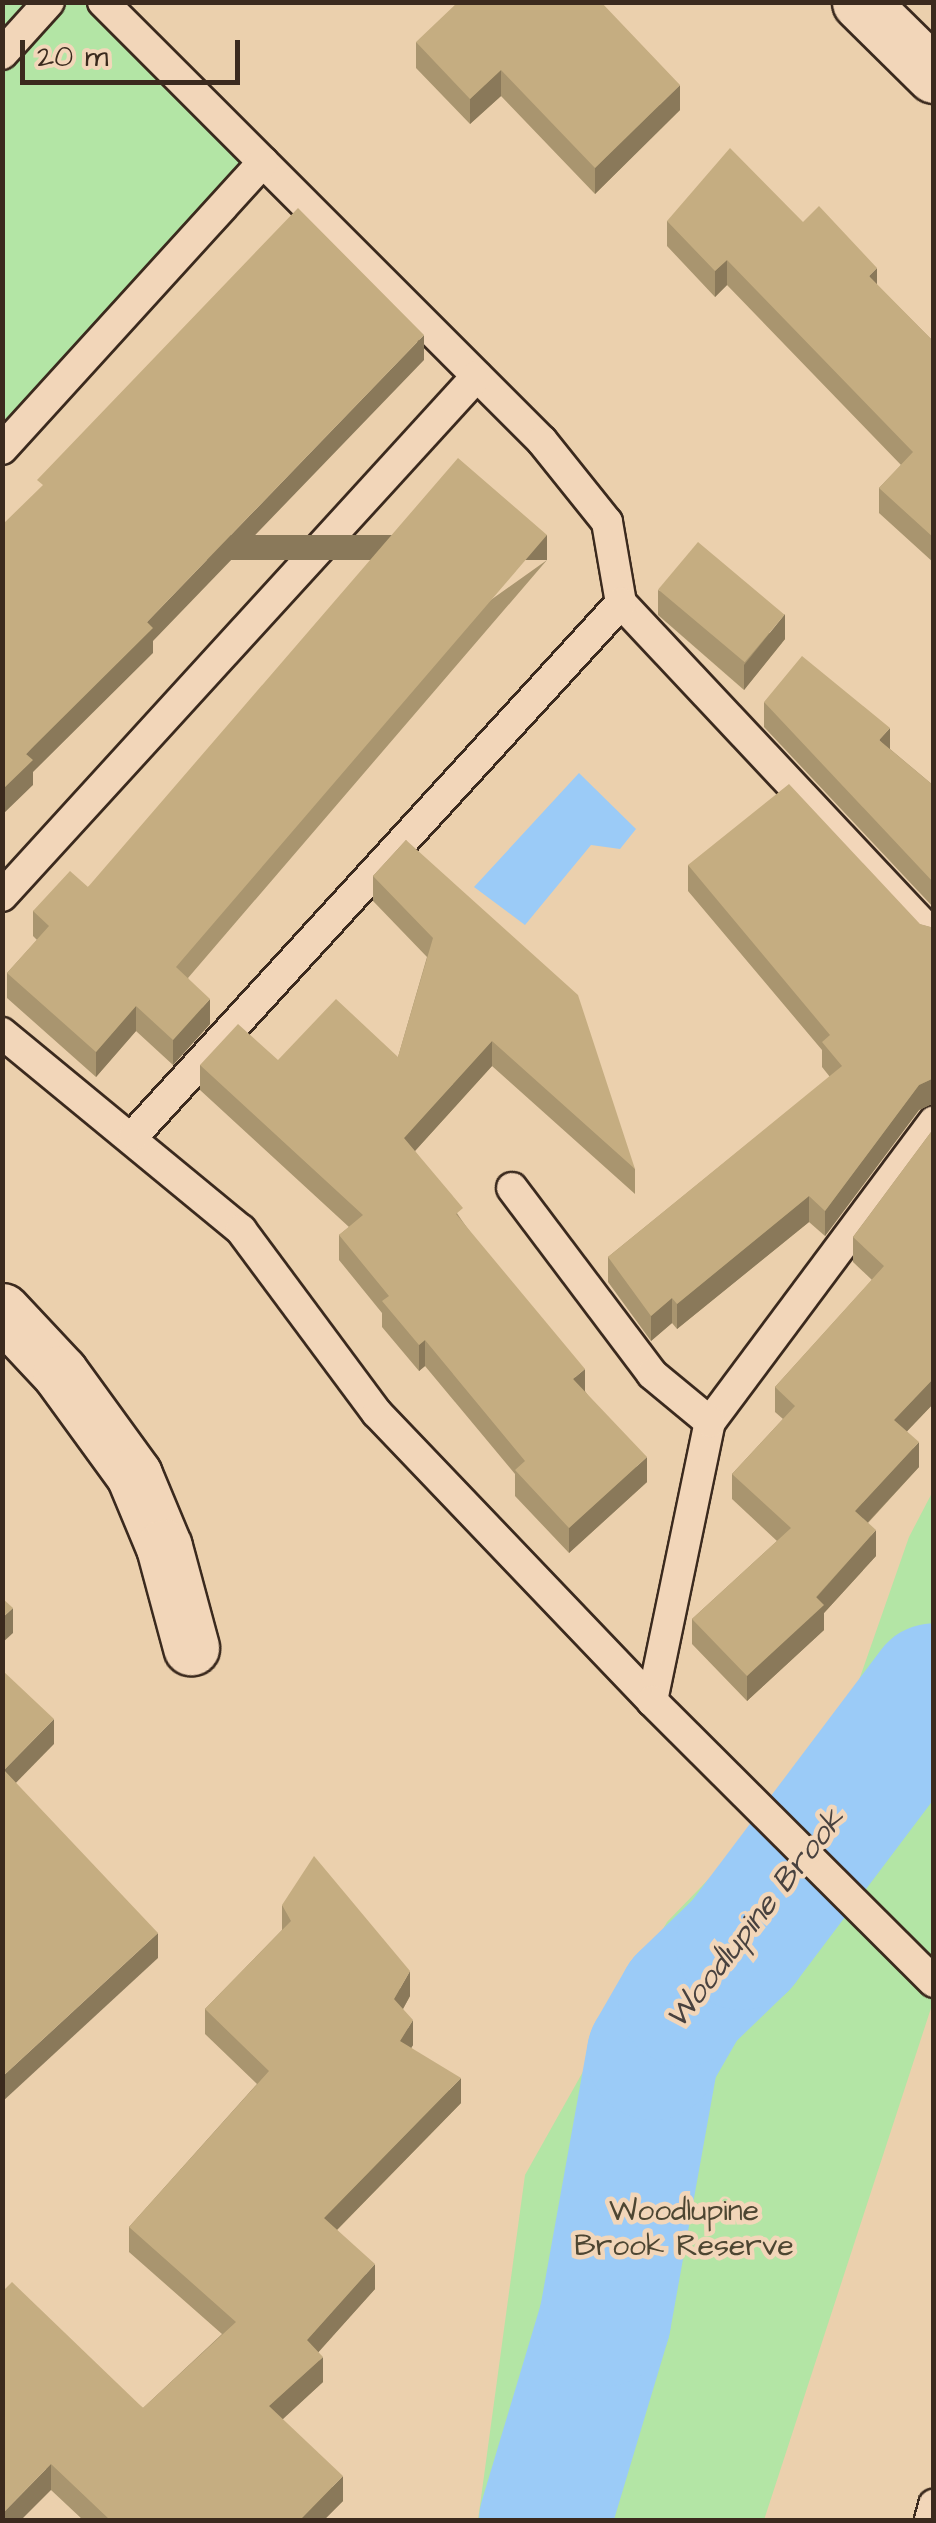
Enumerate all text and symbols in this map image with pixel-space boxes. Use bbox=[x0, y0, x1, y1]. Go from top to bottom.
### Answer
scale bar bbox=[25, 20, 245, 82]
text: 20 m bbox=[37, 36, 108, 78]
water label: Woodlupine Brook bbox=[658, 1801, 854, 2037]
park label: Woodlupine Brook Reserve bbox=[574, 2193, 794, 2264]

